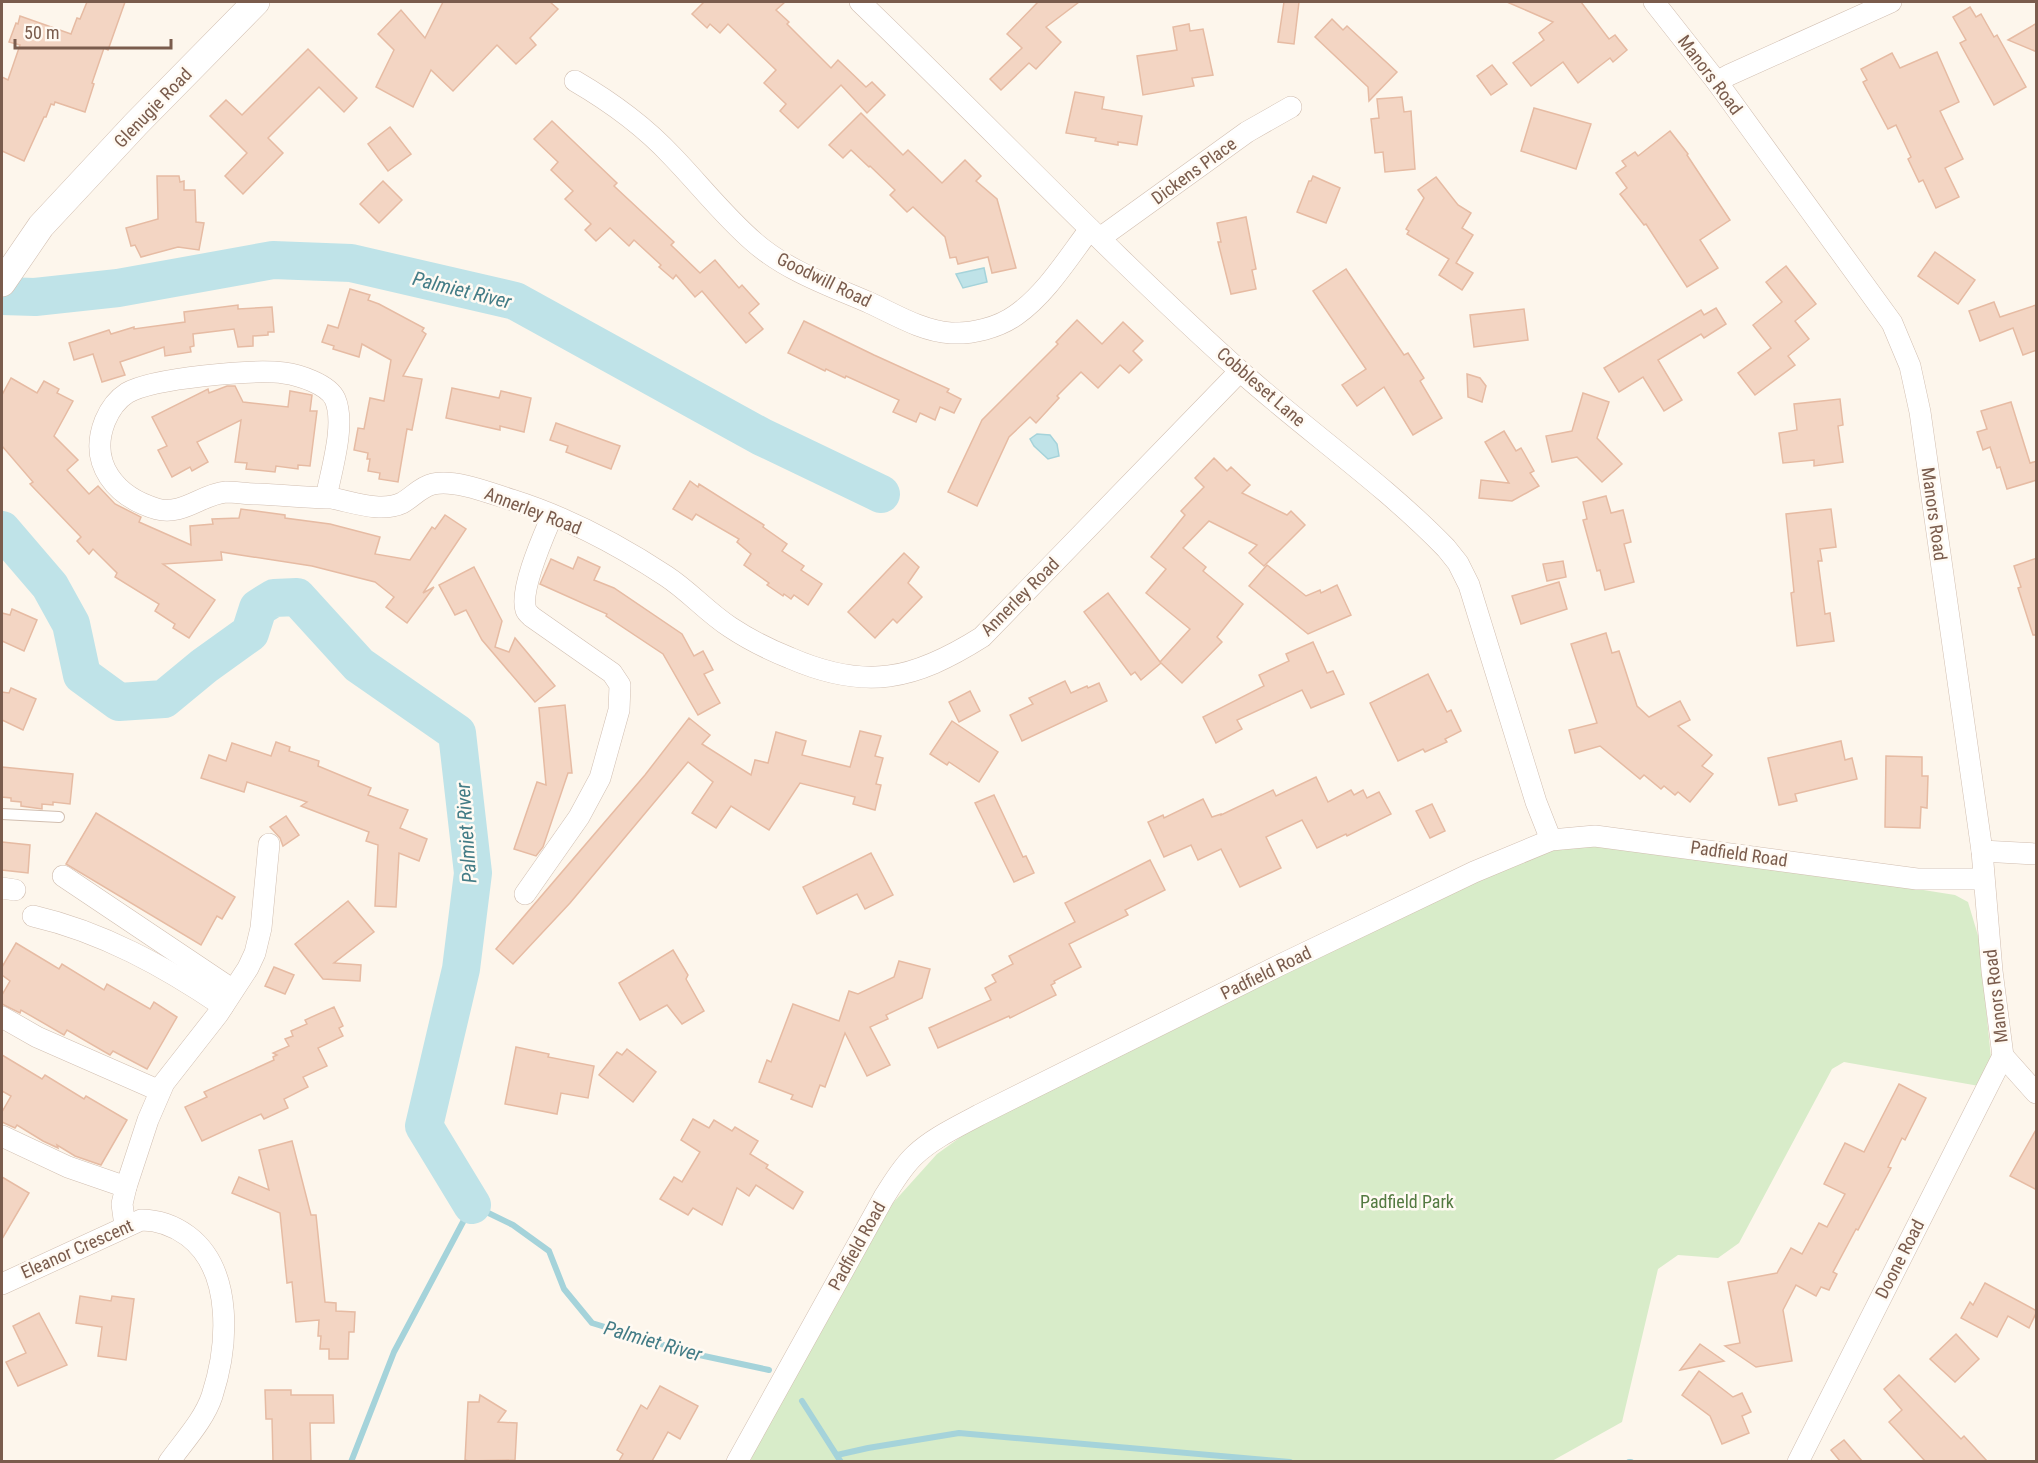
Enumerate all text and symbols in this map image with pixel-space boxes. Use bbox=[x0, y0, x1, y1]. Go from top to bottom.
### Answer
scale bar bbox=[15, 12, 171, 50]
text: 50 m bbox=[24, 22, 59, 43]
street label: Manors Road bbox=[1674, 31, 1747, 119]
street label: Glenugie Road bbox=[110, 64, 196, 152]
street label: Dickens Place bbox=[1147, 133, 1240, 208]
street label: Goodwill Road bbox=[774, 248, 875, 311]
water label: Palmiet River bbox=[410, 266, 515, 314]
street label: Cobbleset Lane bbox=[1213, 343, 1310, 431]
street label: Manors Road bbox=[1918, 466, 1951, 562]
street label: Annerley Road bbox=[482, 482, 585, 539]
street label: Annerley Road bbox=[976, 553, 1063, 640]
water label: Palmiet River bbox=[450, 781, 481, 884]
street label: Padfield Road bbox=[1689, 836, 1789, 871]
street label: Padfield Road bbox=[1217, 942, 1314, 1003]
street label: Manors Road bbox=[1979, 948, 2012, 1044]
park label: Padfield Park bbox=[1360, 1191, 1454, 1212]
street label: Padfield Road bbox=[824, 1198, 890, 1294]
street label: Eleanor Crescent bbox=[17, 1214, 136, 1283]
street label: Doone Road bbox=[1871, 1216, 1928, 1302]
water label: Palmiet River bbox=[601, 1316, 706, 1367]

